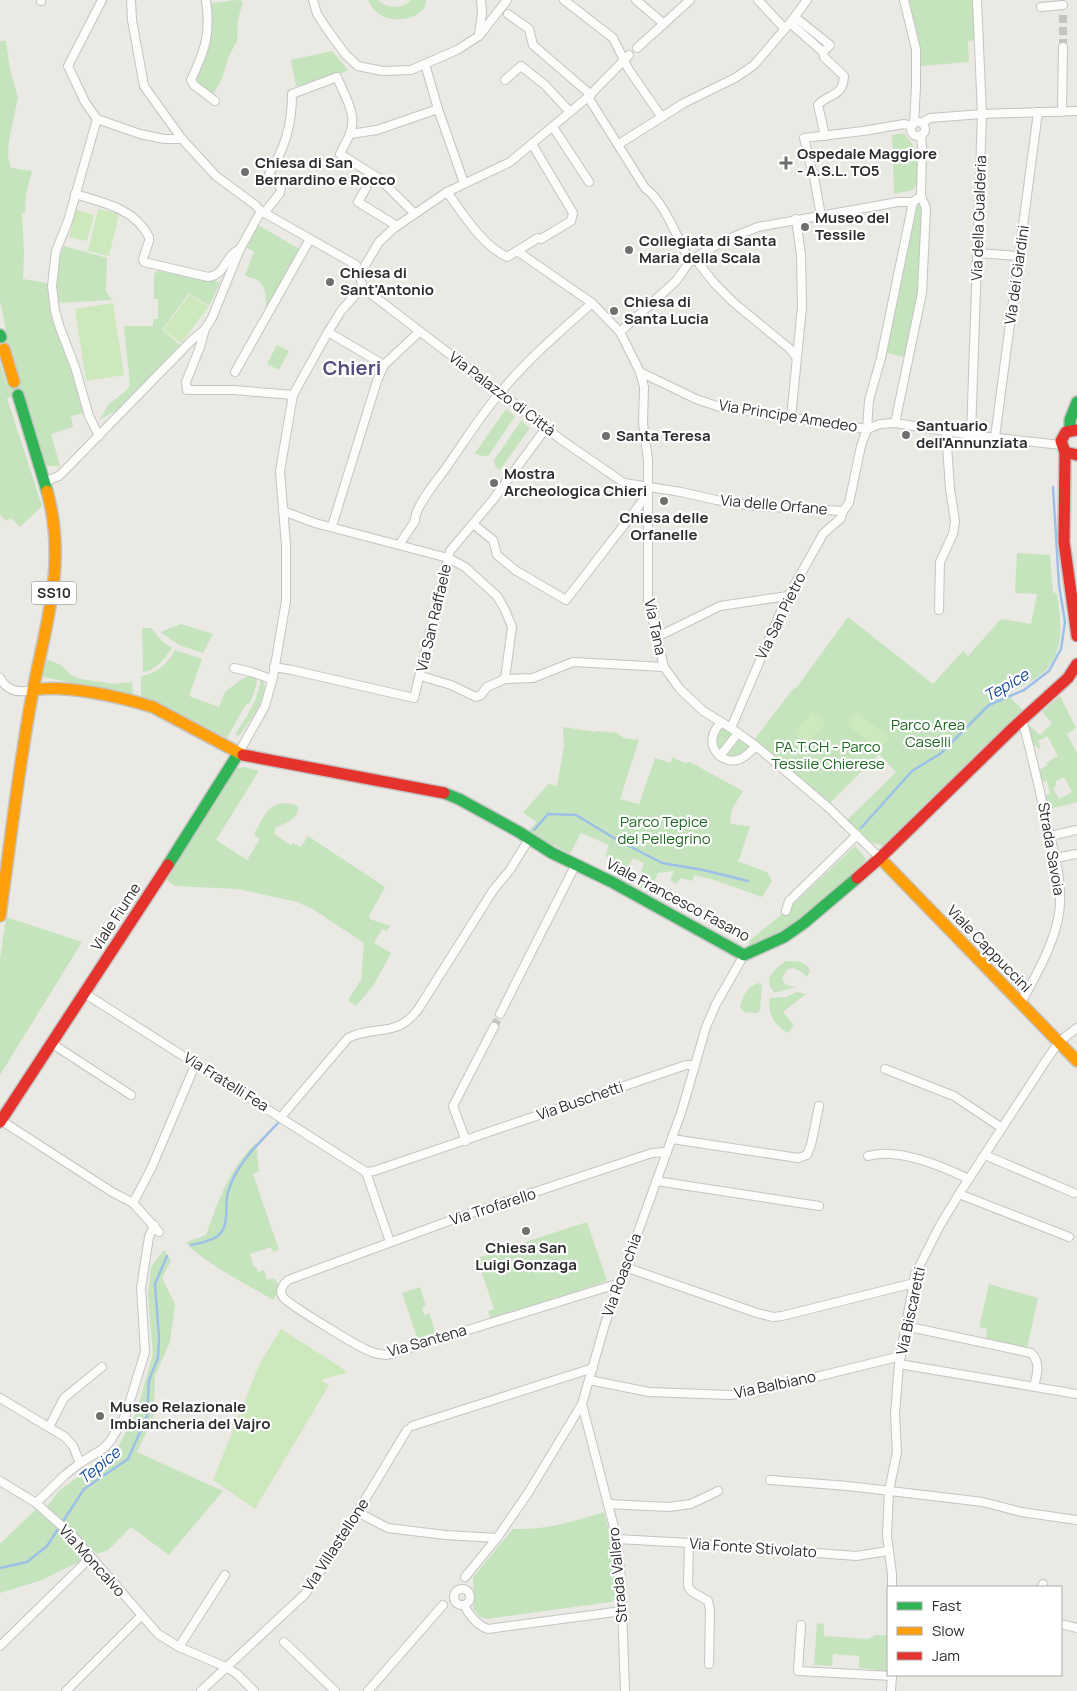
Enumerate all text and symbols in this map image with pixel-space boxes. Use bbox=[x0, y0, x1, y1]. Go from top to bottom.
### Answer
place label: Ospedale Maggiore - A.S.L. TO5 bbox=[797, 143, 937, 181]
place label: Chiesa di San Bernardino e Rocco bbox=[255, 152, 396, 190]
street label: Via della Gualderia bbox=[966, 155, 991, 281]
marker: Ospedale Maggiore - A.S.L. TO5 bbox=[779, 156, 793, 170]
marker: Chiesa di San Bernardino e Rocco bbox=[239, 166, 251, 178]
place label: Museo del Tessile bbox=[815, 207, 889, 245]
marker: Museo del Tessile bbox=[799, 221, 811, 233]
street label: Via dei Giardini bbox=[999, 224, 1034, 326]
place label: Collegiata di Santa Maria della Scala bbox=[639, 230, 777, 268]
marker: Collegiata di Santa Maria della Scala bbox=[623, 244, 635, 256]
place label: Chiesa di Sant'Antonio bbox=[340, 262, 434, 300]
marker: Chiesa di Sant'Antonio bbox=[324, 276, 336, 288]
place label: Chiesa di Santa Lucia bbox=[624, 291, 709, 329]
marker: Chiesa di Santa Lucia bbox=[608, 305, 620, 317]
street label: Via Palazzo di Città bbox=[445, 346, 560, 441]
district label: Chieri bbox=[323, 354, 381, 381]
street label: Via Principe Amedeo bbox=[717, 394, 859, 437]
place label: Santuario dell'Annunziata bbox=[916, 415, 1028, 453]
place label: Santa Teresa bbox=[616, 425, 711, 446]
marker: Santuario dell'Annunziata bbox=[900, 429, 912, 441]
marker: Santa Teresa bbox=[600, 430, 612, 442]
place label: Mostra Archeologica Chieri bbox=[504, 463, 647, 501]
marker: Mostra Archeologica Chieri bbox=[488, 477, 500, 489]
street label: Via delle Orfane bbox=[720, 489, 829, 520]
marker: Chiesa delle Orfanelle bbox=[658, 495, 670, 507]
place label: Chiesa delle Orfanelle bbox=[619, 507, 709, 545]
street label: Via San Raffaele bbox=[411, 562, 456, 674]
street label: Via San Pietro bbox=[750, 569, 811, 663]
road number: SS10 bbox=[32, 582, 76, 604]
street label: Via Tana bbox=[639, 597, 672, 657]
water label: Tepice bbox=[979, 663, 1034, 707]
park label: Parco Area Caselli bbox=[891, 714, 965, 752]
park label: PA.T.CH - Parco Tessile Chierese bbox=[771, 736, 885, 774]
street label: Strada Savoia bbox=[1033, 801, 1070, 897]
park label: Parco Tepice del Pellegrino bbox=[617, 811, 711, 849]
street label: Viale Francesco Fasano bbox=[603, 853, 754, 946]
street label: Viale Fiume bbox=[86, 878, 146, 955]
street label: Viale Cappuccini bbox=[942, 900, 1036, 997]
street label: Via Fratelli Fea bbox=[180, 1047, 273, 1116]
street label: Via Buschetti bbox=[534, 1076, 626, 1125]
street label: Via Trofarello bbox=[447, 1183, 539, 1230]
marker: Chiesa San Luigi Gonzaga bbox=[520, 1225, 532, 1237]
street label: Via Roaschia bbox=[597, 1230, 646, 1319]
place label: Chiesa San Luigi Gonzaga bbox=[475, 1237, 577, 1275]
street label: Via Biscaretti bbox=[891, 1265, 930, 1357]
street label: Via Santena bbox=[385, 1319, 469, 1362]
street label: Via Balbiano bbox=[732, 1366, 818, 1403]
place label: Museo Relazionale Imbiancheria del Vajro bbox=[110, 1396, 270, 1434]
marker: Museo Relazionale Imbiancheria del Vajro bbox=[94, 1410, 106, 1422]
water label: Tepice bbox=[73, 1440, 126, 1489]
street label: Via Villastellone bbox=[298, 1494, 374, 1595]
street label: Via Moncalvo bbox=[54, 1520, 130, 1601]
street label: Strada Vallero bbox=[603, 1526, 632, 1624]
street label: Via Fonte Stivolato bbox=[689, 1533, 818, 1562]
legend bbox=[887, 1586, 1062, 1676]
text: Fast bbox=[932, 1595, 961, 1616]
text: Slow bbox=[932, 1620, 965, 1641]
text: Jam bbox=[932, 1645, 960, 1666]

